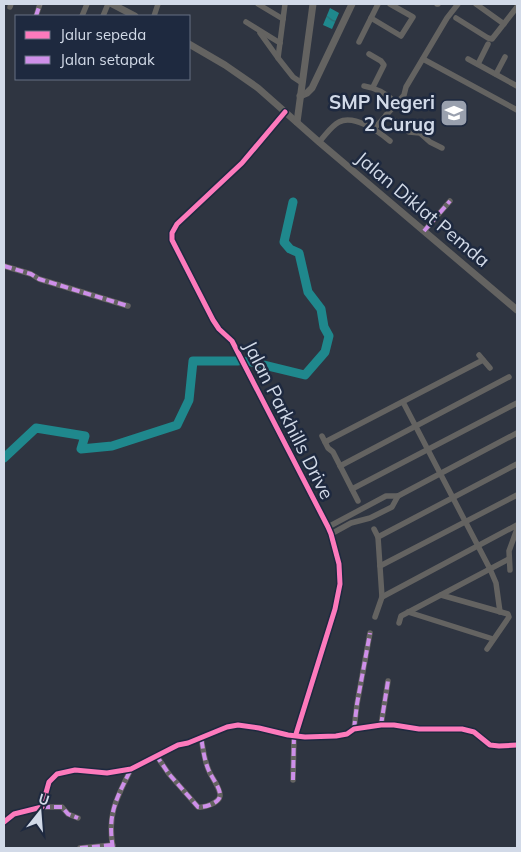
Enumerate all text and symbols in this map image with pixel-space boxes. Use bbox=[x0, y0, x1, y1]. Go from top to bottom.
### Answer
legend bbox=[15, 15, 190, 80]
text: Jalur sepeda bbox=[60, 25, 146, 44]
text: Jalan setapak bbox=[60, 50, 155, 69]
place label: SMP Negeri 2 Curug bbox=[329, 90, 435, 136]
school or university icon: SMP Negeri 2 Curug bbox=[439, 98, 469, 128]
street label: Jalan Diklat Pemda bbox=[351, 146, 495, 272]
street label: Jalan Parkhills Drive bbox=[239, 337, 339, 503]
north arrow bbox=[15, 787, 65, 837]
text: U bbox=[36, 789, 51, 810]

